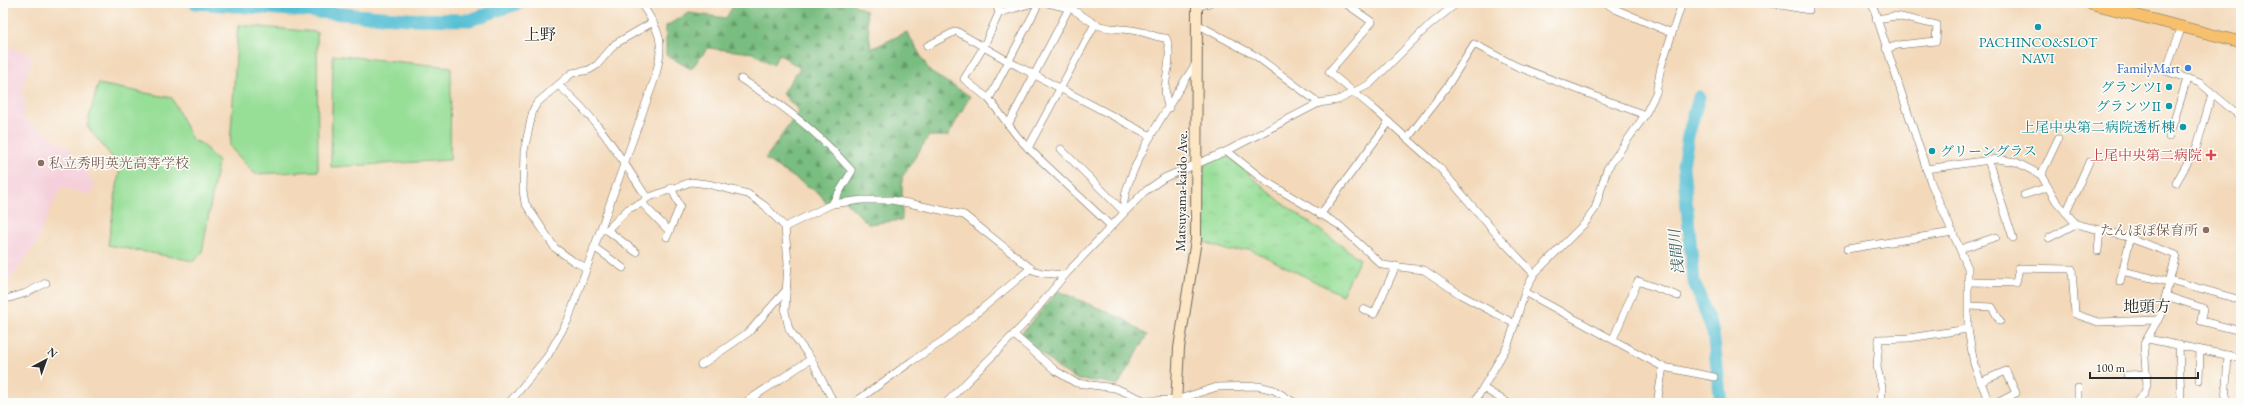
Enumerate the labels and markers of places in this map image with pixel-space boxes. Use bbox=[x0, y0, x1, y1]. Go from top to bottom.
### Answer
marker: PACHINCO&SLOT NAVI bbox=[2033, 22, 2043, 32]
place label: PACHINCO&SLOT NAVI bbox=[1979, 33, 2098, 67]
place label: FamilyMart bbox=[2117, 59, 2181, 77]
marker: FamilyMart bbox=[2183, 63, 2193, 73]
place label: グランツⅠ bbox=[2100, 78, 2161, 96]
marker: グランツⅠ bbox=[2164, 82, 2174, 92]
place label: グランツⅡ bbox=[2096, 97, 2162, 115]
marker: グランツⅡ bbox=[2164, 101, 2174, 111]
place label: 上尾中央第二病院透析棟 bbox=[2021, 118, 2175, 136]
marker: 上尾中央第二病院透析棟 bbox=[2178, 122, 2188, 132]
place label: グリーングラス bbox=[1940, 142, 2037, 160]
marker: グリーングラス bbox=[1927, 146, 1937, 156]
place label: 上尾中央第二病院 bbox=[2090, 146, 2202, 164]
marker: 上尾中央第二病院 bbox=[2205, 149, 2217, 161]
place label: 私立秀明英光高等学校 bbox=[49, 154, 189, 172]
marker: 私立秀明英光高等学校 bbox=[36, 158, 46, 168]
place label: たんぽぽ保育所 bbox=[2100, 221, 2198, 239]
marker: たんぽぽ保育所 bbox=[2201, 225, 2211, 235]

